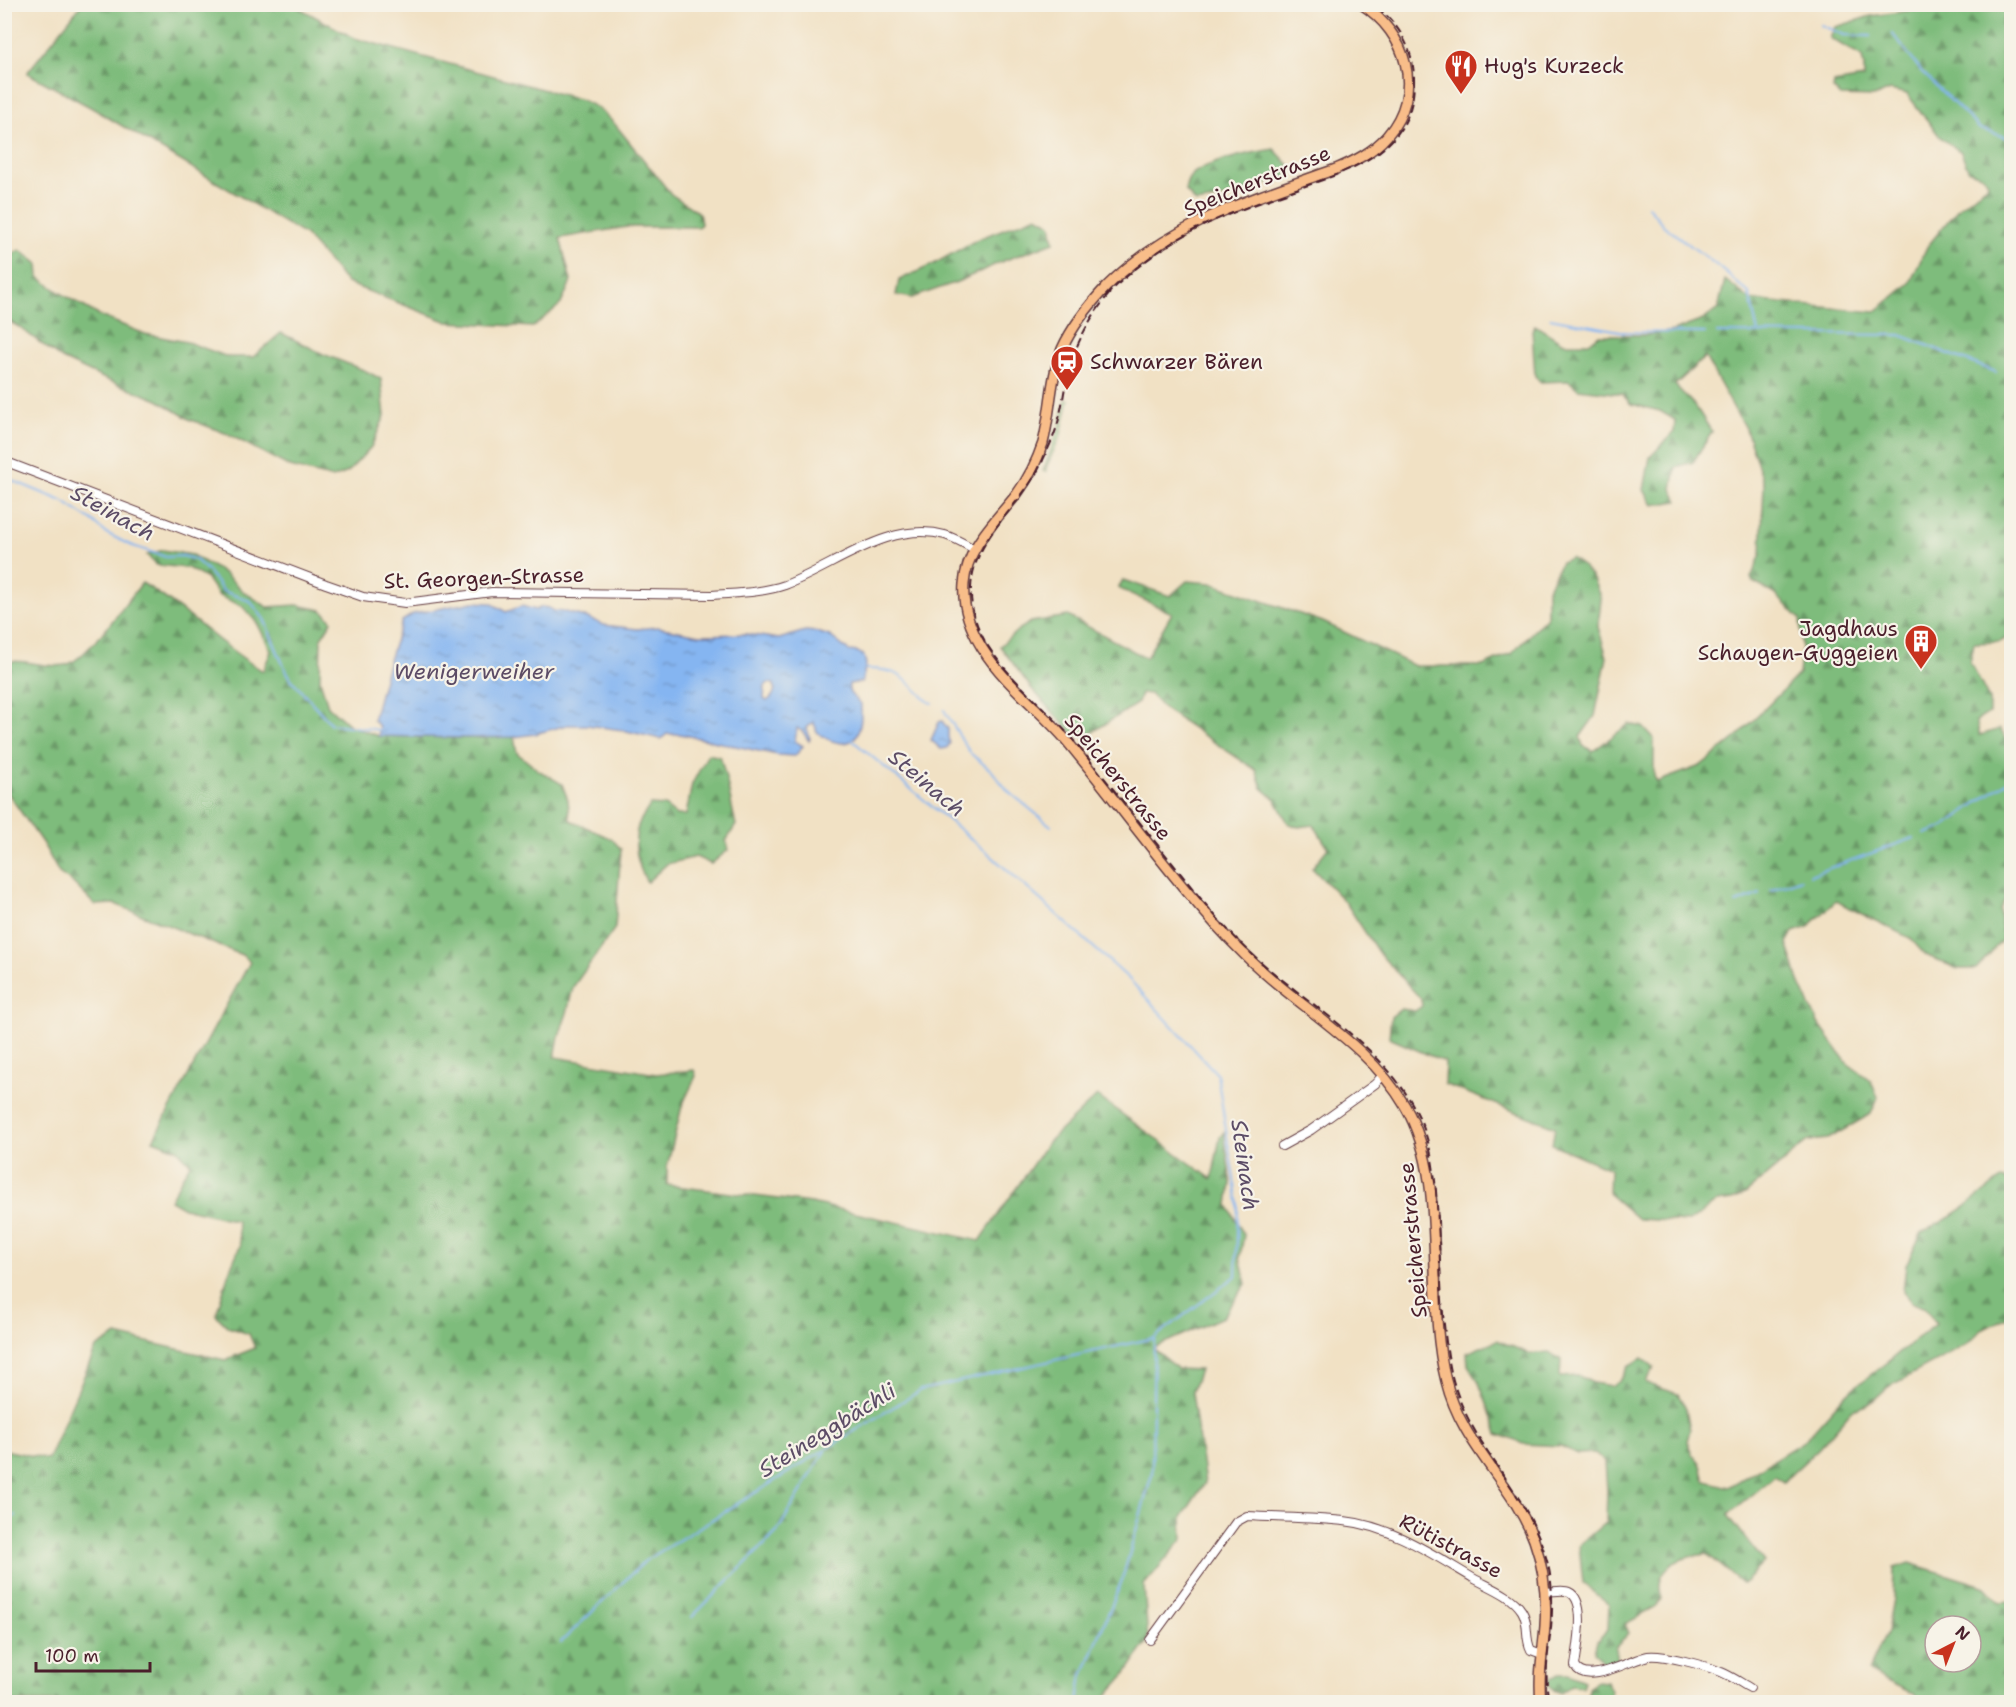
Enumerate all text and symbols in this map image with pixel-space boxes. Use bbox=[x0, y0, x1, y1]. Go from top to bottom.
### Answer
restaurant icon: Hug's Kurzeck bbox=[1443, 48, 1479, 95]
place label: Hug's Kurzeck bbox=[1484, 52, 1624, 80]
street label: Speicherstrasse bbox=[1179, 139, 1335, 223]
station icon: Schwarzer Bären bbox=[1049, 344, 1085, 391]
place label: Schwarzer Bären bbox=[1090, 348, 1263, 376]
water label: Steinach bbox=[66, 478, 160, 548]
street label: St. Georgen-Strasse bbox=[383, 561, 585, 595]
place label: Jagdhaus Schaugen-Guggeien bbox=[1698, 615, 1898, 667]
building icon: Jagdhaus Schaugen-Guggeien bbox=[1903, 623, 1939, 670]
water label: Wenigerweiher bbox=[393, 657, 555, 686]
street label: Speicherstrasse bbox=[1058, 707, 1178, 847]
water label: Steinach bbox=[883, 742, 971, 824]
water label: Steinach bbox=[1224, 1118, 1266, 1212]
street label: Speicherstrasse bbox=[1392, 1161, 1434, 1319]
water label: Steineggbächli bbox=[753, 1376, 902, 1484]
street label: Rütistrasse bbox=[1395, 1507, 1507, 1585]
north arrow bbox=[1923, 1614, 1983, 1674]
text: N bbox=[1951, 1621, 1974, 1645]
scale bar bbox=[36, 1635, 150, 1673]
text: 100 m bbox=[45, 1644, 99, 1668]

